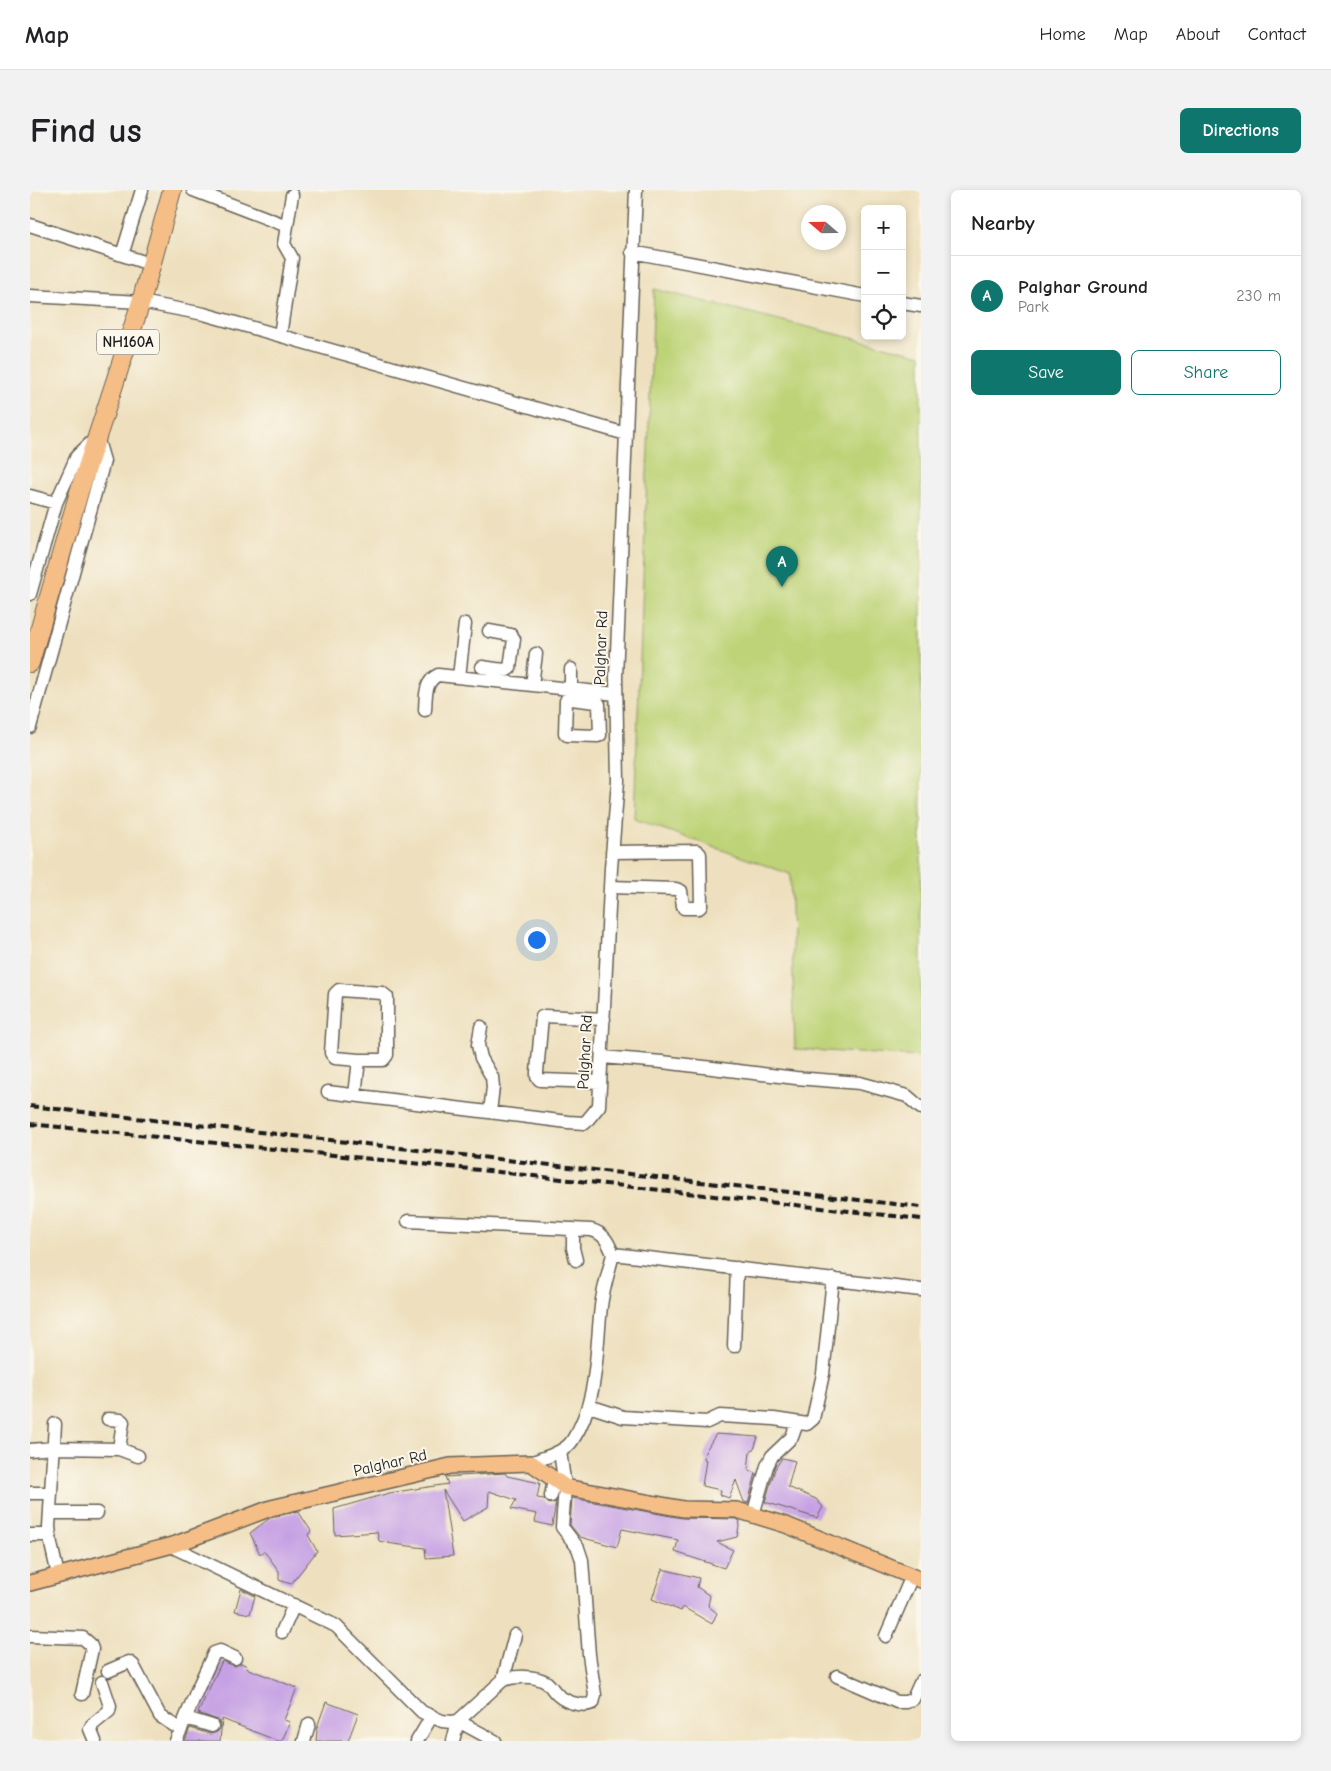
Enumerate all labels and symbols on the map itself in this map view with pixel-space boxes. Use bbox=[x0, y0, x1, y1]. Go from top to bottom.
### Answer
north arrow bbox=[801, 205, 846, 250]
road number: NH160A bbox=[97, 330, 159, 354]
pin: A bbox=[766, 546, 798, 587]
street label: Palghar Rd bbox=[591, 610, 611, 686]
your location bbox=[524, 927, 550, 953]
street label: Palghar Rd bbox=[574, 1014, 596, 1090]
street label: Palghar Rd bbox=[352, 1446, 429, 1480]

